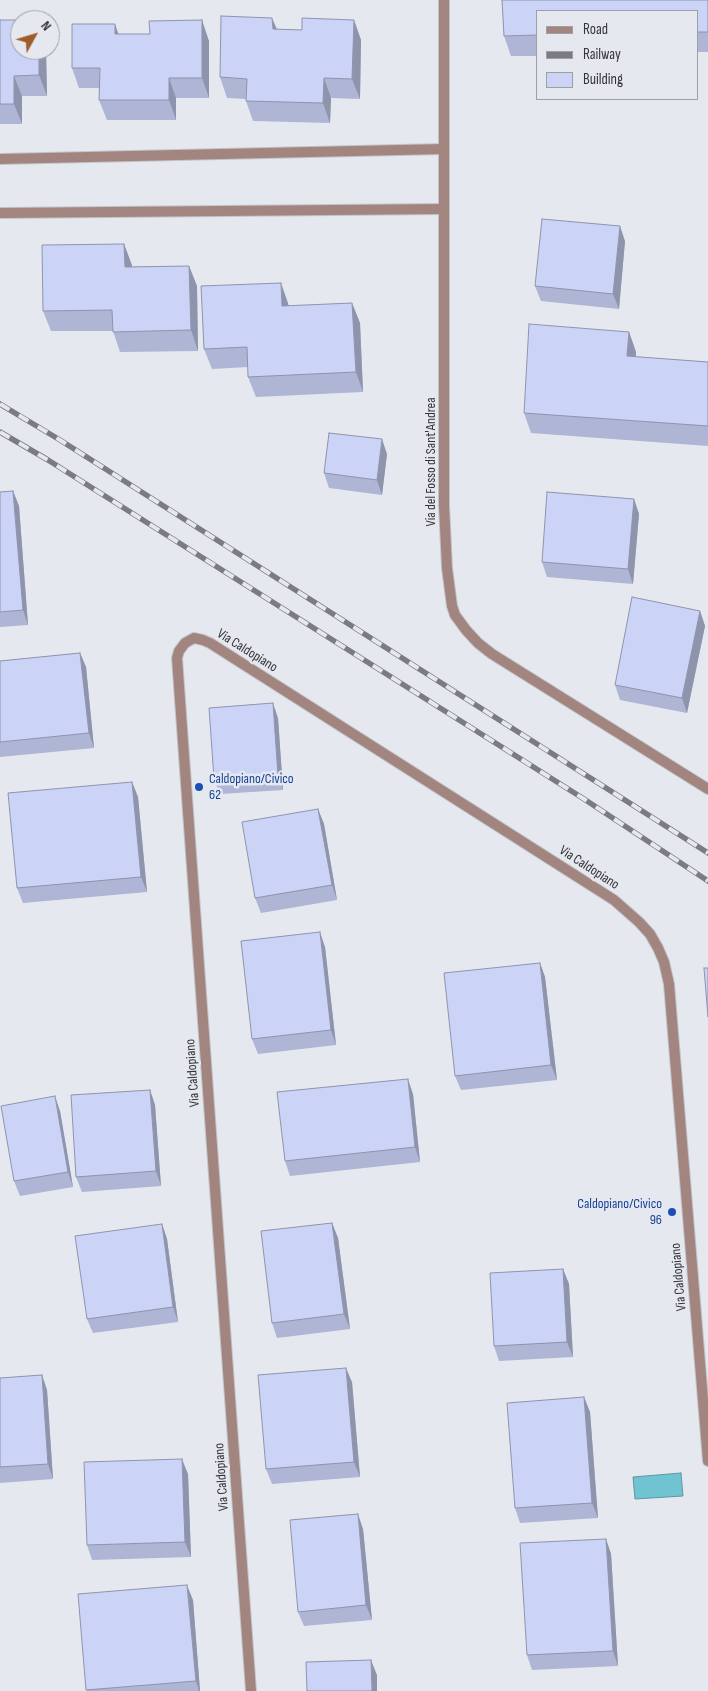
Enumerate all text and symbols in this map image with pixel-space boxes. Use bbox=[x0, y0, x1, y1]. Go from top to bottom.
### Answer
north arrow bbox=[10, 10, 60, 60]
legend bbox=[536, 10, 698, 100]
text: N bbox=[37, 18, 55, 34]
text: Road bbox=[583, 20, 608, 39]
text: Railway bbox=[583, 45, 621, 64]
text: Building bbox=[583, 70, 623, 89]
street label: Via del Fosso di Sant'Andrea bbox=[423, 397, 439, 527]
street label: Via Caldopiano bbox=[214, 626, 280, 676]
place label: Caldopiano/Civico 62 bbox=[209, 771, 294, 804]
marker: Caldopiano/Civico 62 bbox=[193, 781, 205, 793]
street label: Via Caldopiano bbox=[556, 842, 622, 894]
street label: Via Caldopiano bbox=[182, 1038, 204, 1108]
place label: Caldopiano/Civico 96 bbox=[577, 1196, 662, 1228]
marker: Caldopiano/Civico 96 bbox=[666, 1206, 678, 1218]
street label: Via Caldopiano bbox=[668, 1242, 690, 1312]
street label: Via Caldopiano bbox=[211, 1442, 233, 1512]

